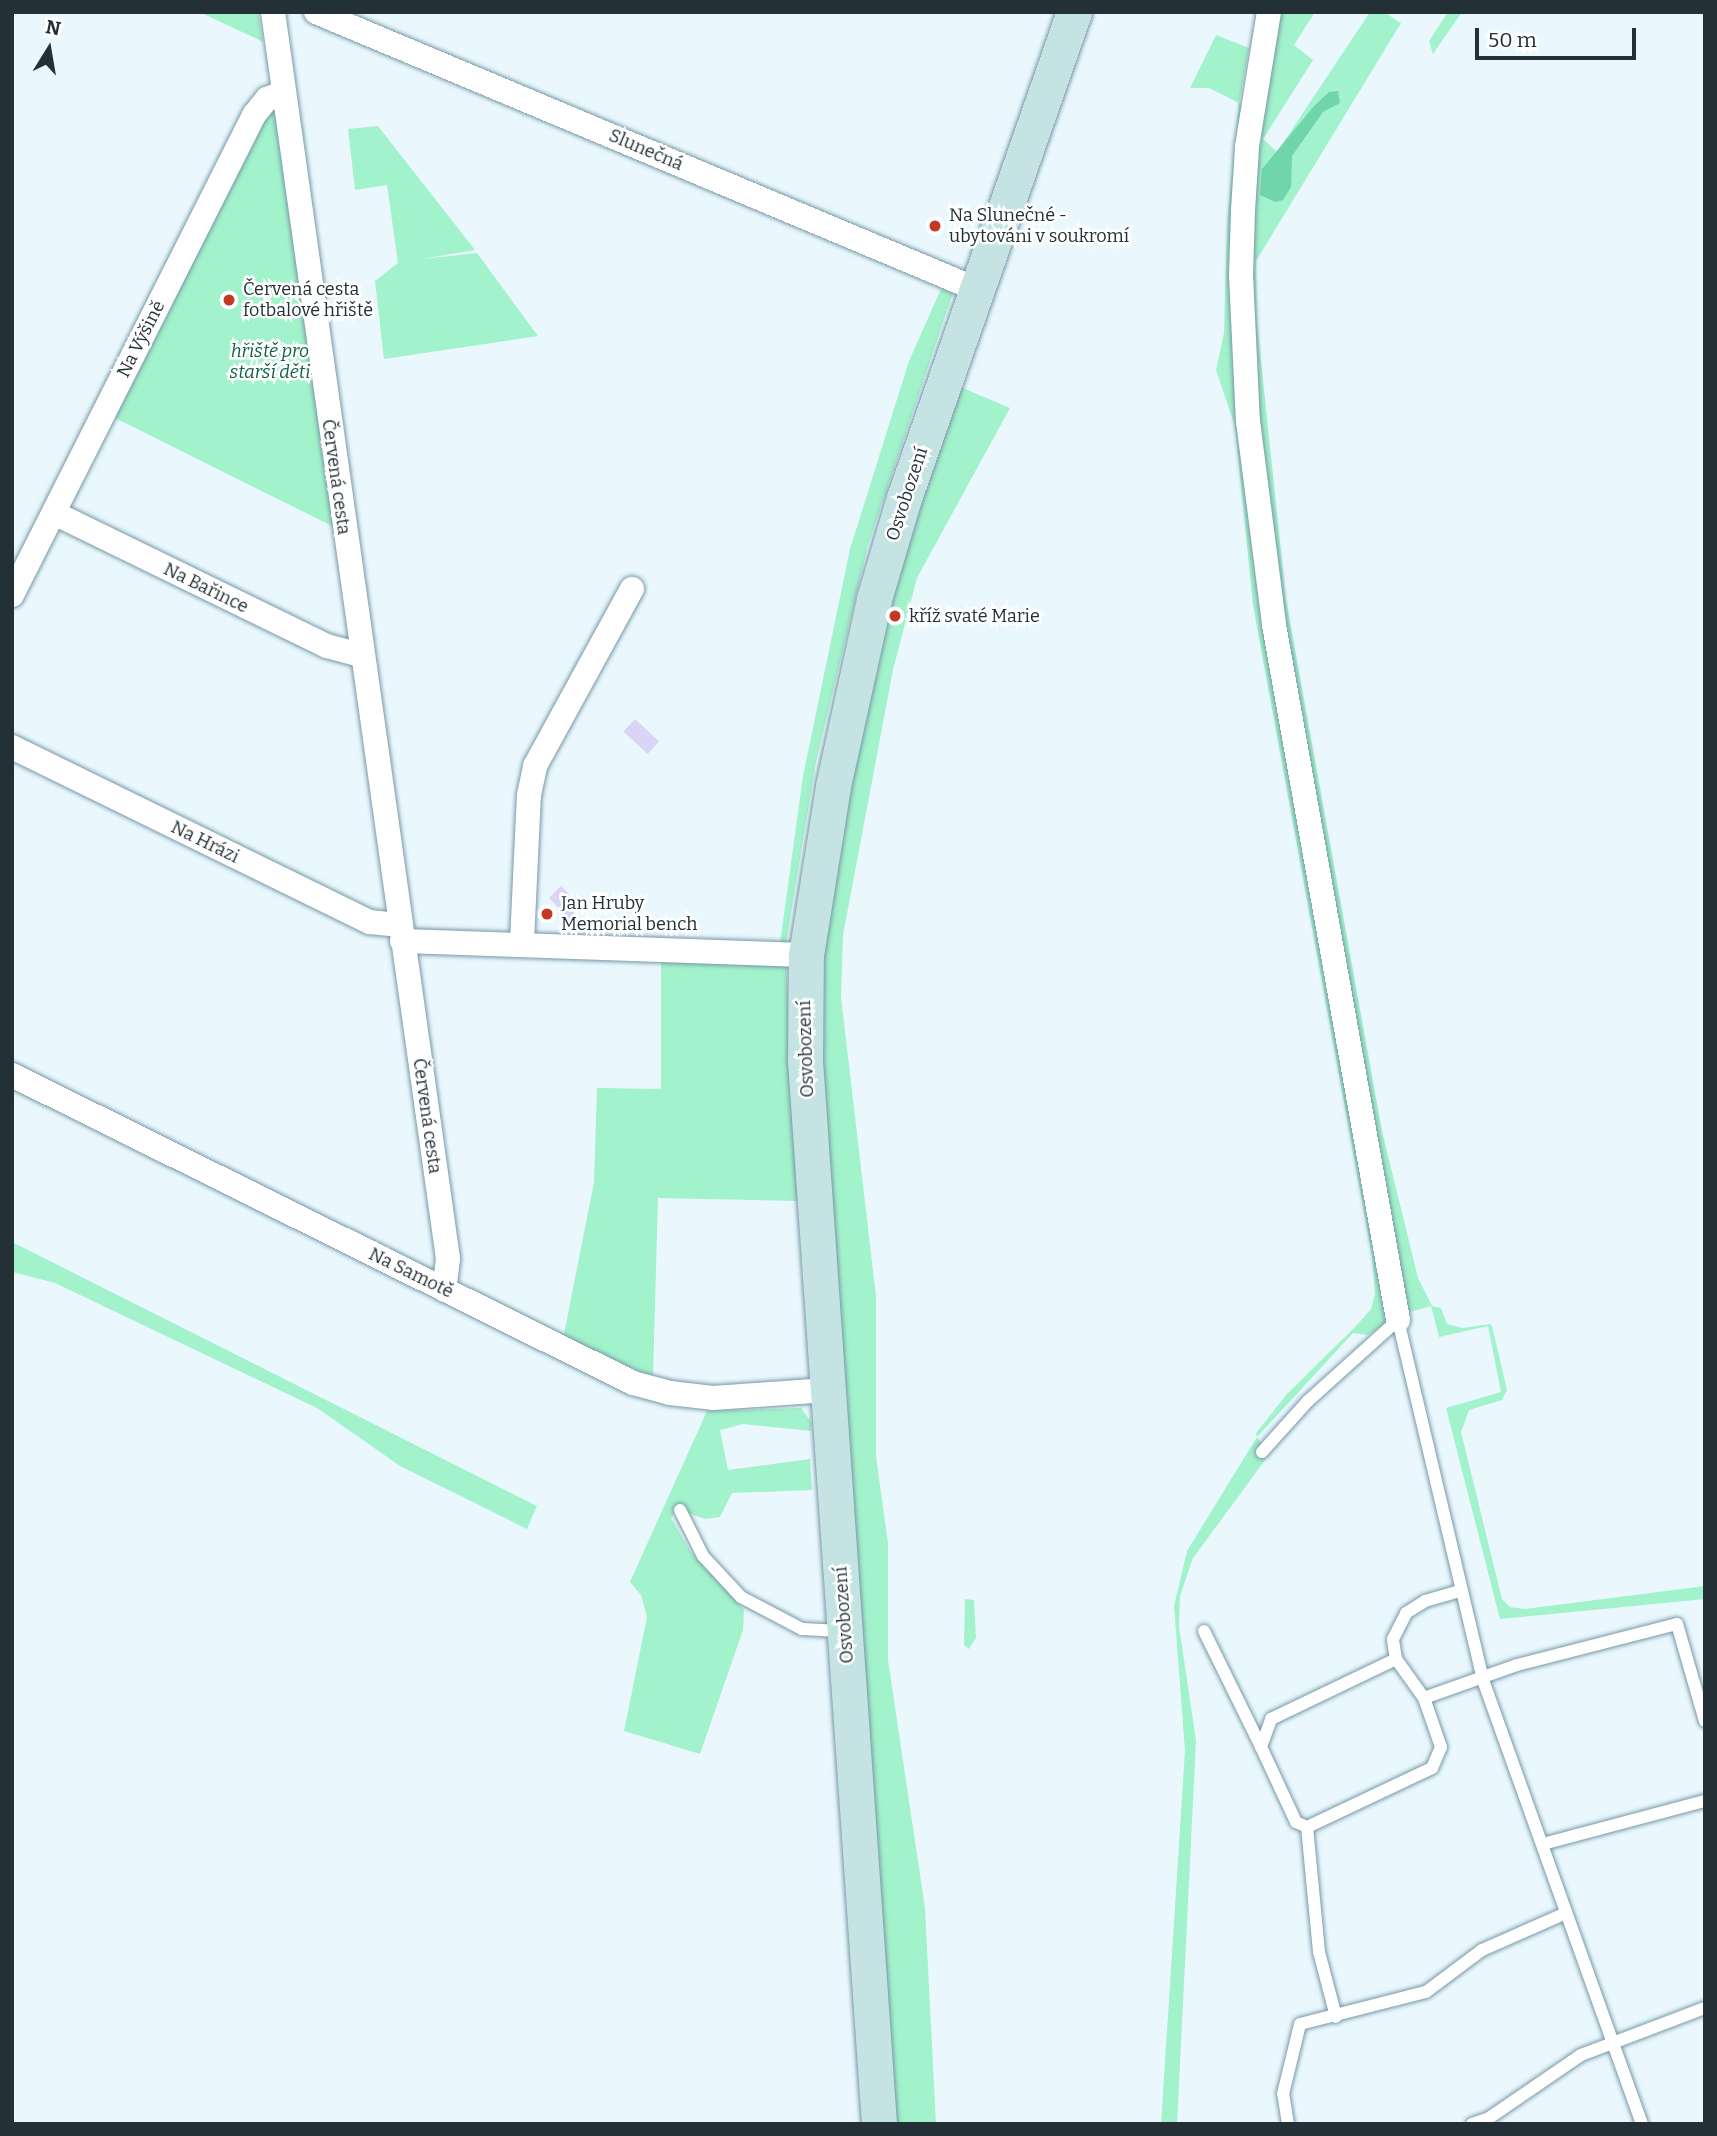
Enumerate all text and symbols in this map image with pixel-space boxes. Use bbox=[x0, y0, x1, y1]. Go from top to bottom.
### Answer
north arrow bbox=[14, 14, 84, 84]
scale bar bbox=[1479, 14, 1640, 58]
text: N bbox=[44, 15, 62, 41]
text: 50 m bbox=[1488, 27, 1537, 53]
street label: Slunečná bbox=[606, 125, 686, 175]
place label: Na Slunečné - ubytováni v soukromí bbox=[949, 205, 1129, 248]
marker: Na Slunečné - ubytováni v soukromí bbox=[927, 218, 943, 234]
place label: Červená cesta fotbalové hřiště bbox=[243, 279, 373, 322]
marker: Červená cesta fotbalové hřiště bbox=[221, 292, 237, 308]
street label: Na Výšině bbox=[112, 297, 170, 381]
park label: hřiště pro starší děti bbox=[230, 341, 310, 384]
street label: Červená cesta bbox=[317, 418, 355, 536]
street label: Osvobození bbox=[882, 444, 932, 544]
street label: Na Bařince bbox=[160, 558, 252, 618]
place label: kříž svaté Marie bbox=[909, 605, 1040, 627]
marker: kříž svaté Marie bbox=[887, 608, 903, 624]
street label: Na Hrázi bbox=[167, 816, 243, 868]
place label: Jan Hruby Memorial bench bbox=[561, 893, 697, 936]
marker: Jan Hruby Memorial bench bbox=[539, 906, 555, 922]
street label: Osvobození bbox=[794, 1000, 818, 1098]
street label: Červená cesta bbox=[408, 1057, 446, 1175]
street label: Na Samotě bbox=[365, 1243, 457, 1303]
street label: Osvobození bbox=[830, 1566, 858, 1664]

